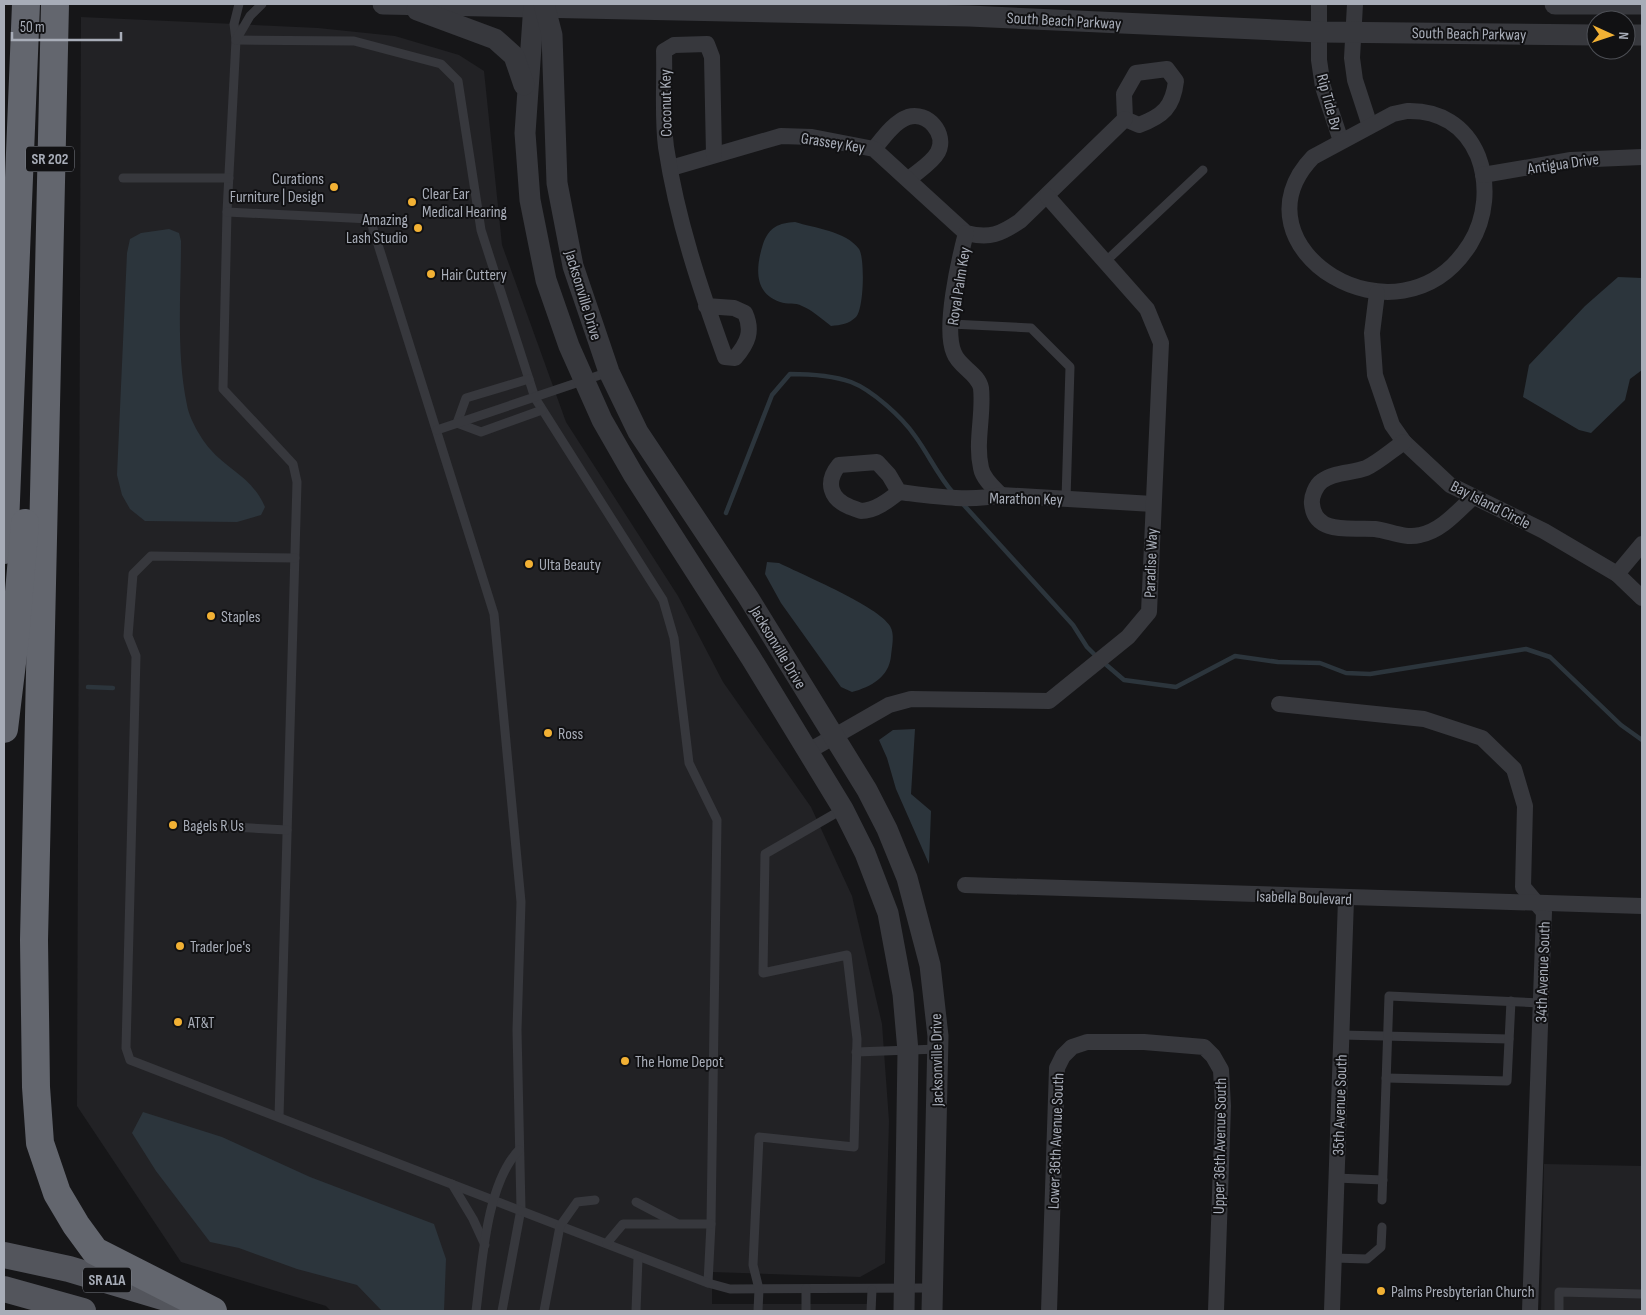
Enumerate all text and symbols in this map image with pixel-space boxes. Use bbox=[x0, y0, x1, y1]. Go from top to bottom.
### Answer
street label: South Beach Parkway bbox=[1006, 9, 1122, 34]
scale bar bbox=[12, 10, 121, 42]
north arrow bbox=[1586, 10, 1636, 60]
text: 50 m bbox=[20, 18, 45, 37]
street label: South Beach Parkway bbox=[1412, 24, 1526, 45]
text: N bbox=[1615, 31, 1632, 40]
street label: Coconut Key bbox=[656, 69, 677, 137]
street label: Rip Tide Bv bbox=[1312, 72, 1345, 133]
street label: Grassey Key bbox=[800, 129, 866, 158]
road number: SR 202 bbox=[26, 146, 74, 172]
street label: Antigua Drive bbox=[1525, 150, 1600, 179]
place label: Curations Furniture | Design bbox=[230, 170, 324, 207]
marker: Curations Furniture | Design bbox=[328, 181, 340, 193]
place label: Clear Ear Medical Hearing bbox=[422, 185, 507, 222]
marker: Clear Ear Medical Hearing bbox=[406, 196, 418, 208]
place label: Amazing Lash Studio bbox=[346, 211, 408, 248]
marker: Amazing Lash Studio bbox=[412, 222, 424, 234]
street label: Royal Palm Key bbox=[944, 246, 975, 327]
street label: Jacksonville Drive bbox=[560, 247, 605, 343]
place label: Hair Cuttery bbox=[441, 266, 507, 285]
marker: Hair Cuttery bbox=[425, 268, 437, 280]
street label: Bay Island Circle bbox=[1447, 477, 1533, 534]
street label: Marathon Key bbox=[989, 489, 1063, 510]
street label: Paradise Way bbox=[1141, 528, 1162, 598]
place label: Ulta Beauty bbox=[539, 556, 601, 575]
marker: Ulta Beauty bbox=[523, 558, 535, 570]
street label: Jacksonville Drive bbox=[745, 602, 810, 693]
place label: Staples bbox=[221, 608, 261, 627]
marker: Staples bbox=[205, 610, 217, 622]
place label: Ross bbox=[558, 725, 583, 744]
marker: Ross bbox=[542, 727, 554, 739]
place label: Bagels R Us bbox=[183, 817, 244, 836]
marker: Bagels R Us bbox=[167, 819, 179, 831]
street label: Isabella Boulevard bbox=[1256, 887, 1352, 910]
street label: 34th Avenue South bbox=[1532, 921, 1555, 1023]
place label: Trader Joe's bbox=[190, 938, 251, 957]
marker: Trader Joe's bbox=[174, 940, 186, 952]
street label: Jacksonville Drive bbox=[927, 1013, 948, 1108]
place label: AT&T bbox=[187, 1014, 215, 1033]
marker: AT&T bbox=[172, 1016, 184, 1028]
place label: The Home Depot bbox=[635, 1053, 724, 1072]
street label: 35th Avenue South bbox=[1329, 1054, 1352, 1156]
marker: The Home Depot bbox=[619, 1055, 631, 1067]
street label: Lower 36th Avenue South bbox=[1045, 1073, 1068, 1210]
street label: Upper 36th Avenue South bbox=[1210, 1078, 1231, 1214]
road number: SR A1A bbox=[83, 1268, 131, 1292]
place label: Palms Presbyterian Church bbox=[1391, 1283, 1535, 1302]
marker: Palms Presbyterian Church bbox=[1375, 1285, 1387, 1297]

